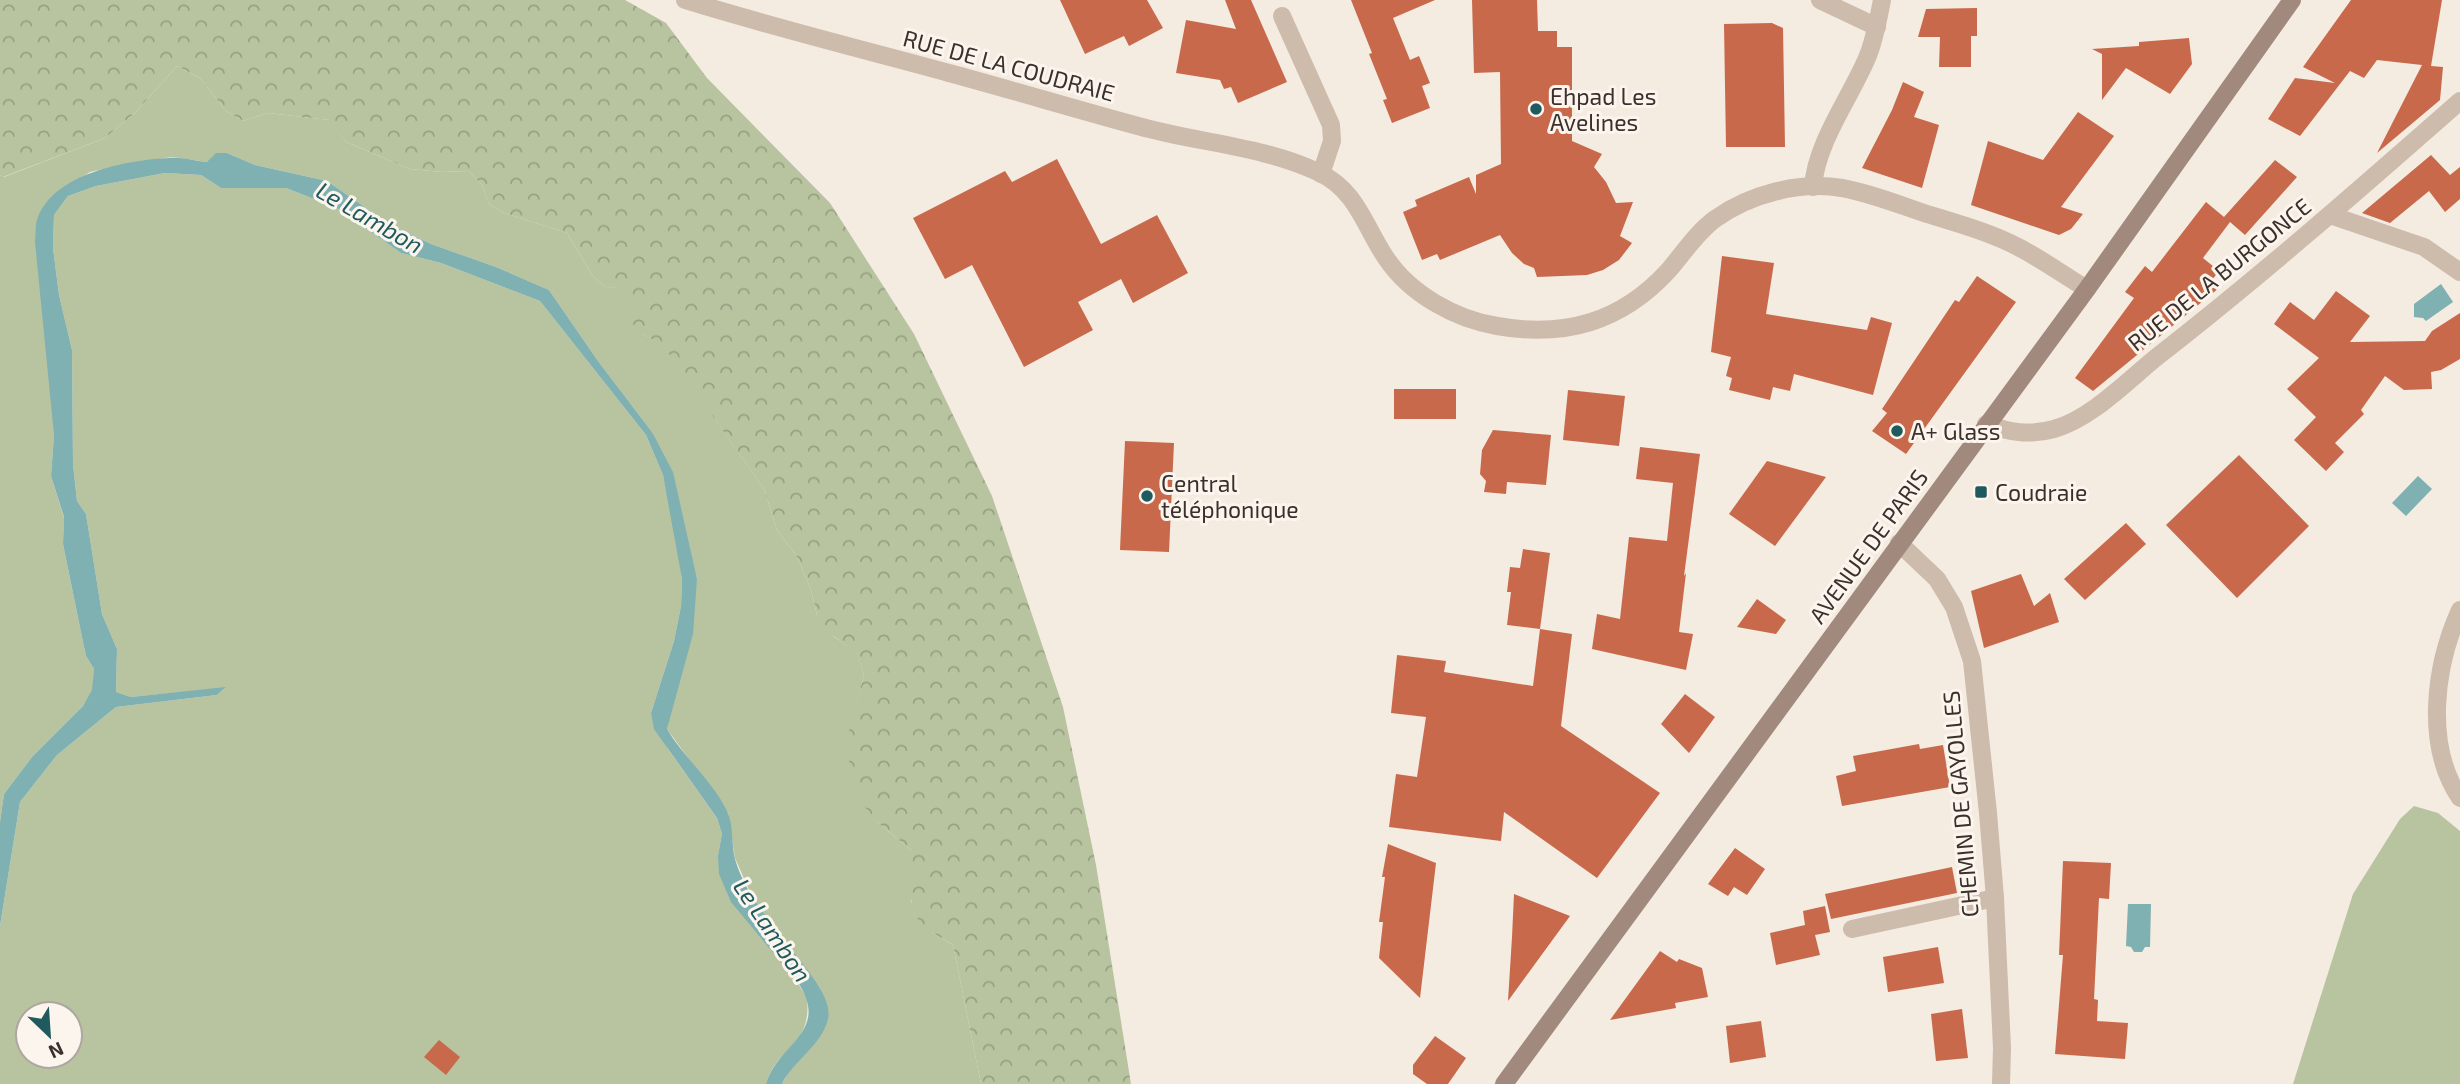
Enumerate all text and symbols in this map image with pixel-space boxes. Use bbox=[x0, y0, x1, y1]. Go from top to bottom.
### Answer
street label: RUE DE LA COUDRAIE bbox=[900, 23, 1118, 107]
place label: Ehpad Les Avelines bbox=[1550, 82, 1656, 136]
marker: Ehpad Les Avelines bbox=[1528, 101, 1544, 117]
water label: Le Lambon bbox=[312, 175, 428, 259]
street label: RUE DE LA BURGONCE bbox=[2122, 192, 2316, 356]
place label: A+ Glass bbox=[1911, 417, 2000, 445]
marker: A+ Glass bbox=[1889, 423, 1905, 439]
street label: AVENUE DE PARIS bbox=[1803, 464, 1933, 628]
place label: Central téléphonique bbox=[1161, 469, 1299, 523]
place label: Coudraie bbox=[1995, 478, 2087, 506]
marker: Coudraie bbox=[1973, 484, 1989, 500]
marker: Central téléphonique bbox=[1139, 488, 1155, 504]
street label: CHEMIN DE GAYOLLES bbox=[1936, 690, 1984, 918]
water label: Le Lambon bbox=[728, 873, 818, 987]
north arrow bbox=[14, 1000, 84, 1070]
text: N bbox=[45, 1038, 67, 1064]

